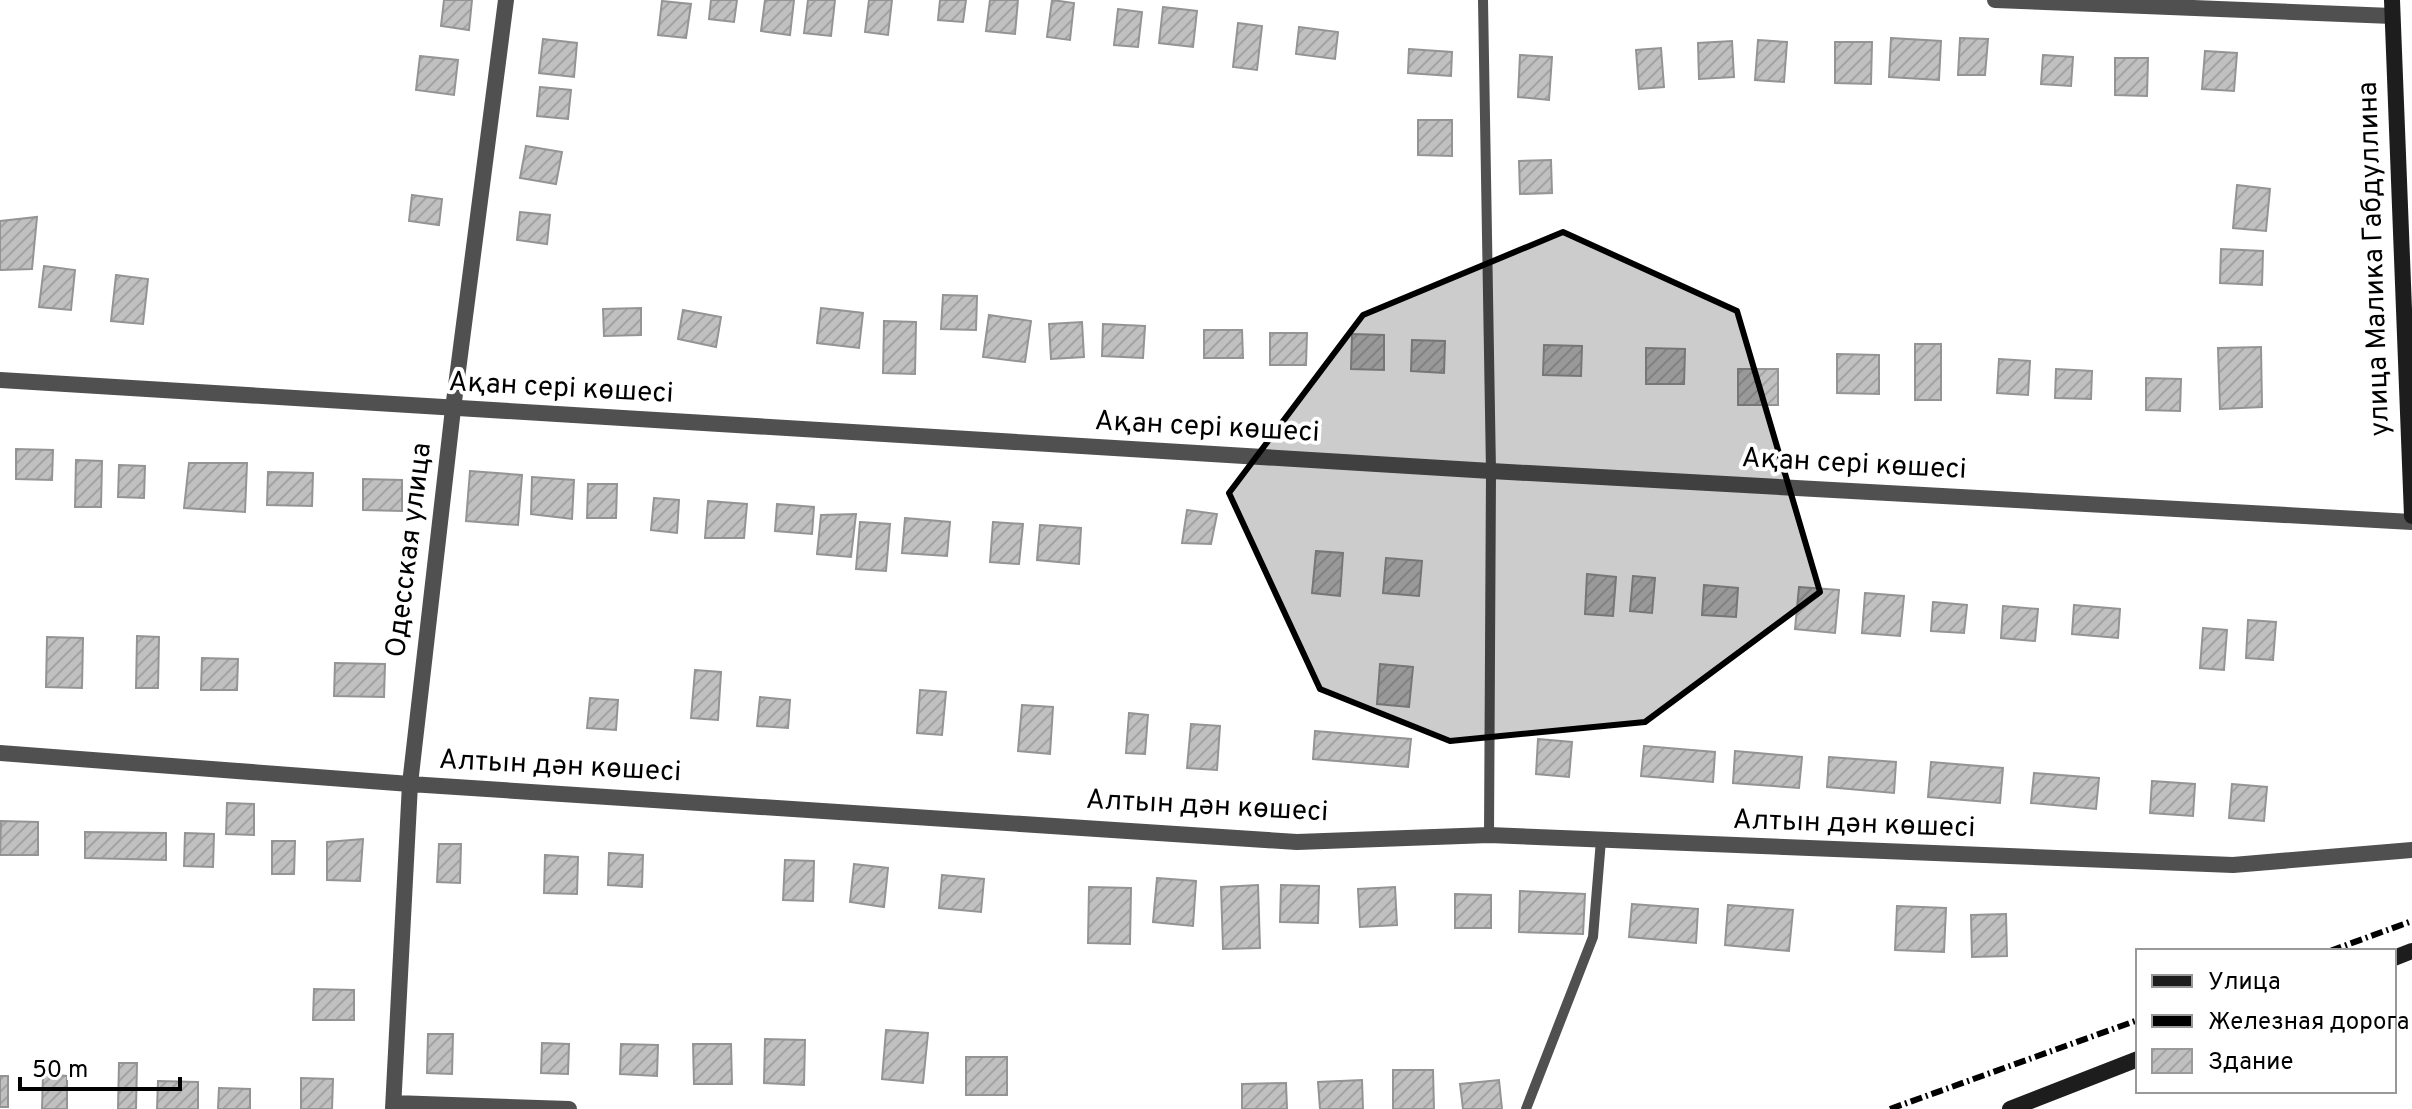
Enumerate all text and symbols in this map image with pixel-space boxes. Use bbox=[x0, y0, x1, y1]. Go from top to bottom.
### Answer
street label: улица Малика Габдуллина bbox=[2351, 81, 2399, 437]
street label: Ақан сері көшесі bbox=[448, 365, 674, 413]
street label: Ақан сері көшесі bbox=[1094, 404, 1320, 452]
street label: Одесская улица bbox=[379, 440, 441, 660]
street label: Ақан сері көшесі bbox=[1741, 441, 1967, 489]
street label: Алтын дән көшесі bbox=[438, 743, 682, 791]
street label: Алтын дән көшесі bbox=[1085, 783, 1329, 831]
street label: Алтын дән көшесі bbox=[1732, 803, 1976, 847]
legend bbox=[2136, 949, 2396, 1093]
text: Улица bbox=[2208, 968, 2281, 998]
text: Железная дорога bbox=[2208, 1008, 2409, 1038]
scale bar bbox=[20, 1041, 180, 1091]
text: Здание bbox=[2208, 1048, 2294, 1078]
text: 50 m bbox=[32, 1056, 88, 1086]

